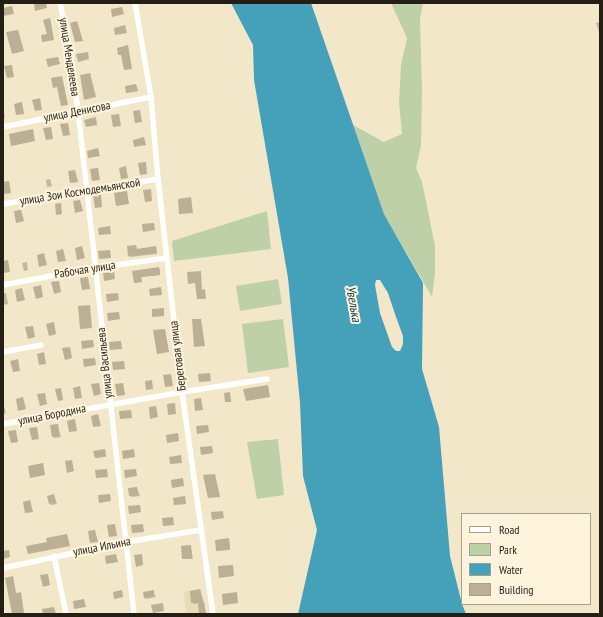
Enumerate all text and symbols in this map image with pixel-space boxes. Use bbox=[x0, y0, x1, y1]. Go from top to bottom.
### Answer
street label: улица Менделеева bbox=[56, 17, 82, 97]
street label: улица Денисова bbox=[42, 98, 112, 126]
street label: улица Зои Космодемьянской bbox=[19, 175, 141, 209]
street label: Рабочая улица bbox=[53, 258, 117, 282]
water label: Увелька bbox=[342, 285, 364, 323]
street label: Береговая улица bbox=[167, 320, 189, 392]
street label: улица Васильева bbox=[94, 327, 116, 399]
street label: улица Бородина bbox=[17, 401, 87, 429]
legend bbox=[461, 513, 591, 605]
text: Road bbox=[499, 522, 519, 537]
street label: улица Ильина bbox=[72, 534, 132, 560]
text: Park bbox=[499, 542, 517, 557]
text: Water bbox=[499, 562, 523, 577]
text: Building bbox=[499, 582, 534, 597]

